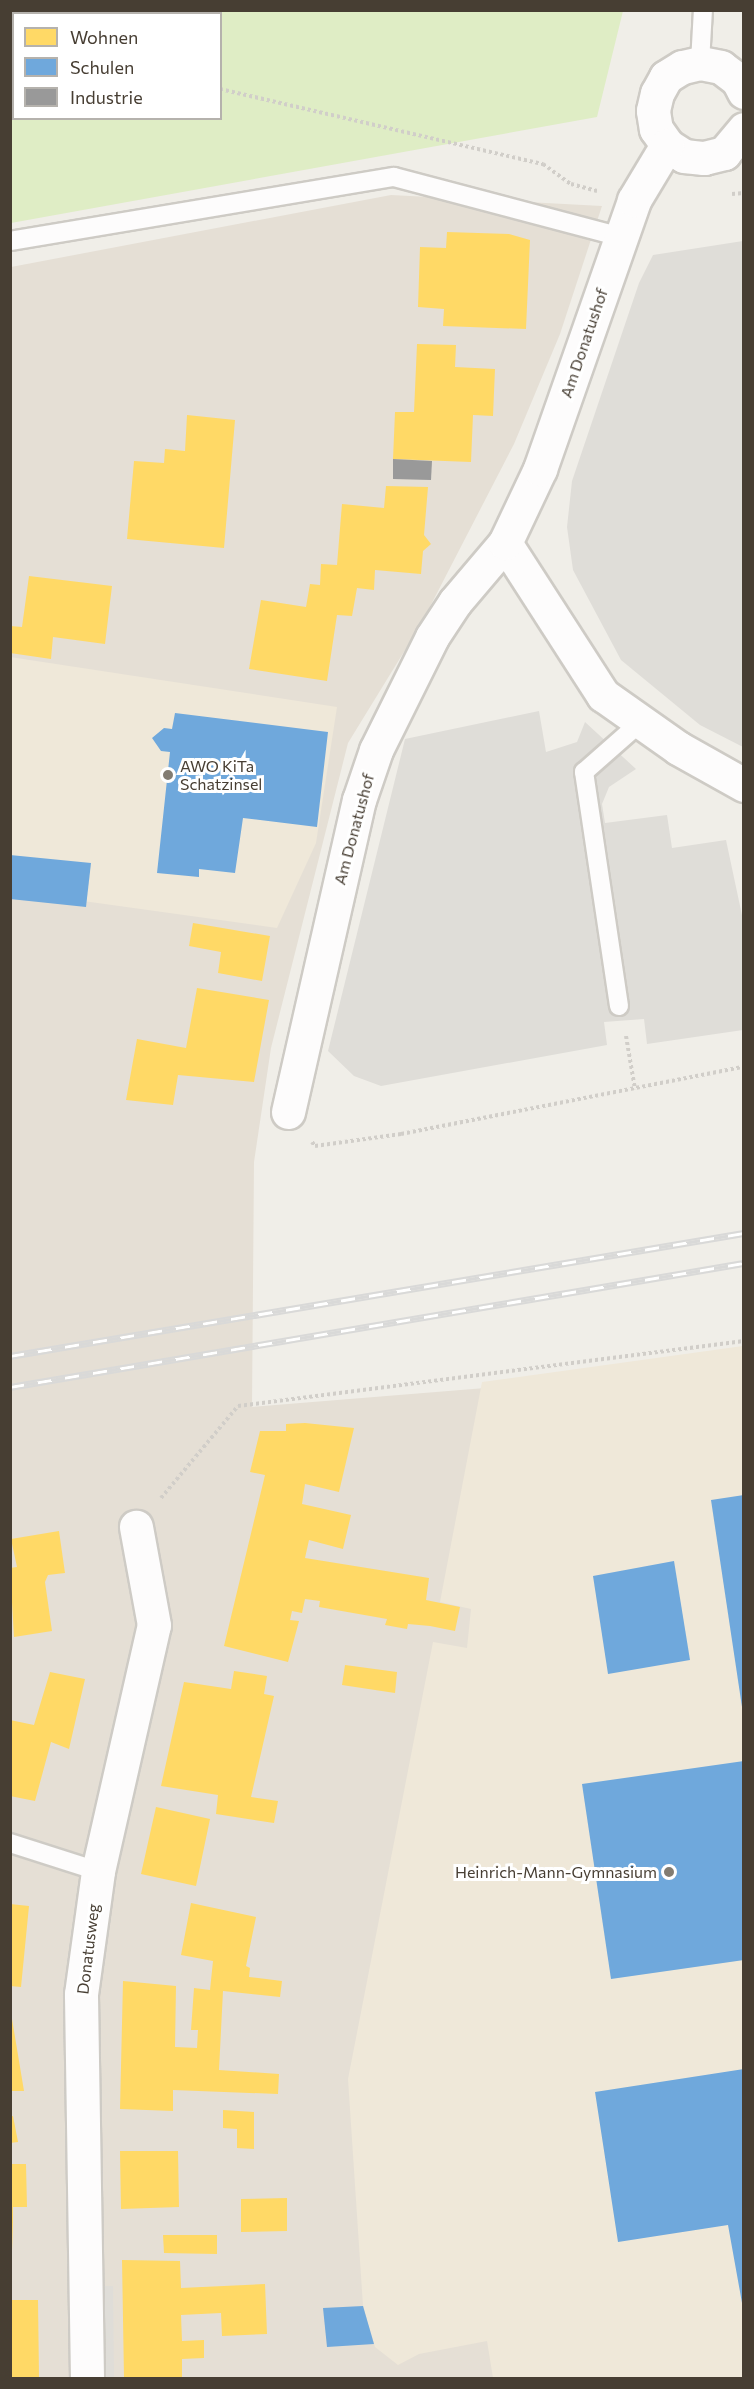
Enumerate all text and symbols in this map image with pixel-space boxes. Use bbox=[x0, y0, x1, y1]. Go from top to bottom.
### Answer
legend bbox=[12, 12, 222, 120]
text: Wohnen bbox=[70, 26, 138, 48]
text: Schulen bbox=[70, 56, 134, 78]
text: Industrie bbox=[70, 86, 143, 108]
street label: Am Donatushof bbox=[556, 286, 612, 400]
place label: AWO KiTa Schatzinsel bbox=[180, 756, 262, 794]
marker: AWO KiTa Schatzinsel bbox=[161, 768, 175, 782]
street label: Am Donatushof bbox=[330, 771, 378, 887]
place label: Heinrich-Mann-Gymnasium bbox=[455, 1862, 657, 1882]
marker: Heinrich-Mann-Gymnasium bbox=[662, 1865, 676, 1879]
street label: Donatusweg bbox=[73, 1903, 103, 1995]

